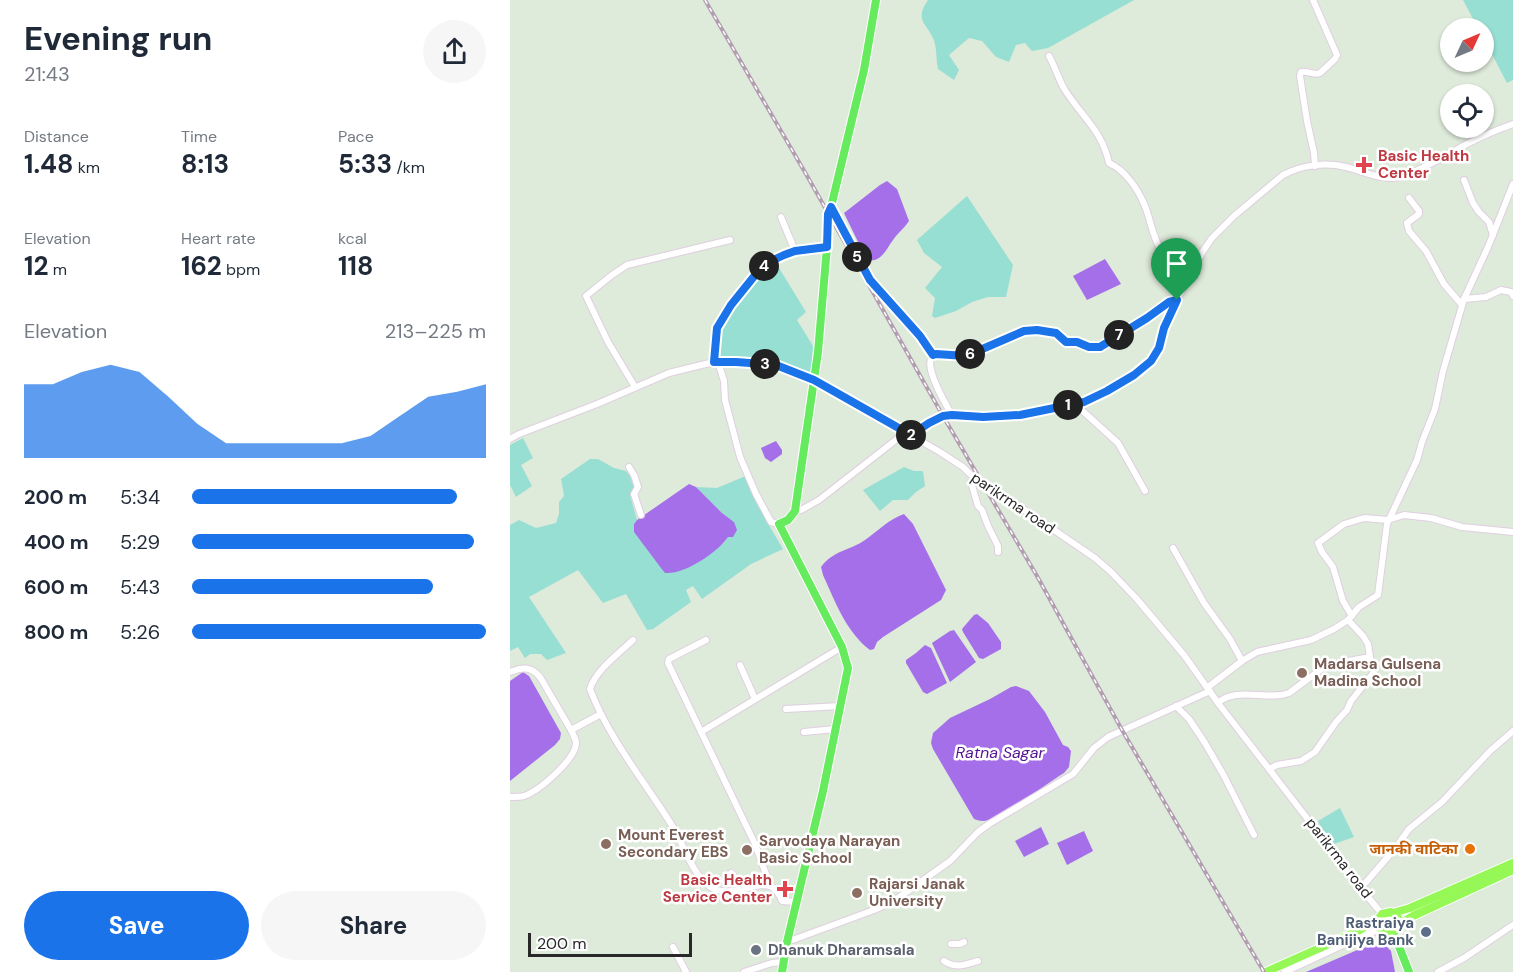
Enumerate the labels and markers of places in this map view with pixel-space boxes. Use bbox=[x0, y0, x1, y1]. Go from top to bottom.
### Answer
place label: Basic Health Center bbox=[1378, 146, 1469, 183]
marker: Basic Health Center bbox=[1355, 156, 1373, 174]
pin bbox=[1151, 238, 1202, 300]
pin: 5 bbox=[842, 242, 872, 272]
pin: 4 bbox=[749, 251, 779, 281]
pin: 7 bbox=[1104, 320, 1134, 350]
pin: 6 bbox=[955, 339, 985, 369]
pin: 3 bbox=[750, 349, 780, 379]
pin: 1 bbox=[1053, 390, 1083, 420]
pin: 2 bbox=[896, 420, 926, 450]
place label: Madarsa Gulsena Madina School bbox=[1314, 654, 1441, 691]
marker: Madarsa Gulsena Madina School bbox=[1295, 666, 1309, 680]
place label: Mount Everest Secondary EBS bbox=[618, 825, 728, 862]
place label: Sarvodaya Narayan Basic School bbox=[759, 831, 900, 868]
marker: Mount Everest Secondary EBS bbox=[599, 837, 613, 851]
place label: जानकी वाटिका bbox=[1369, 839, 1459, 859]
marker: जानकी वाटिका bbox=[1463, 842, 1477, 856]
marker: Sarvodaya Narayan Basic School bbox=[740, 843, 754, 857]
place label: Basic Health Service Center bbox=[663, 870, 772, 907]
place label: Rajarsi Janak University bbox=[869, 874, 966, 911]
marker: Basic Health Service Center bbox=[776, 880, 794, 898]
marker: Rajarsi Janak University bbox=[850, 886, 864, 900]
place label: Rastraiya Banijiya Bank bbox=[1317, 913, 1414, 950]
marker: Rastraiya Banijiya Bank bbox=[1419, 925, 1433, 939]
place label: Dhanuk Dharamsala bbox=[768, 940, 915, 960]
marker: Dhanuk Dharamsala bbox=[749, 943, 763, 957]

